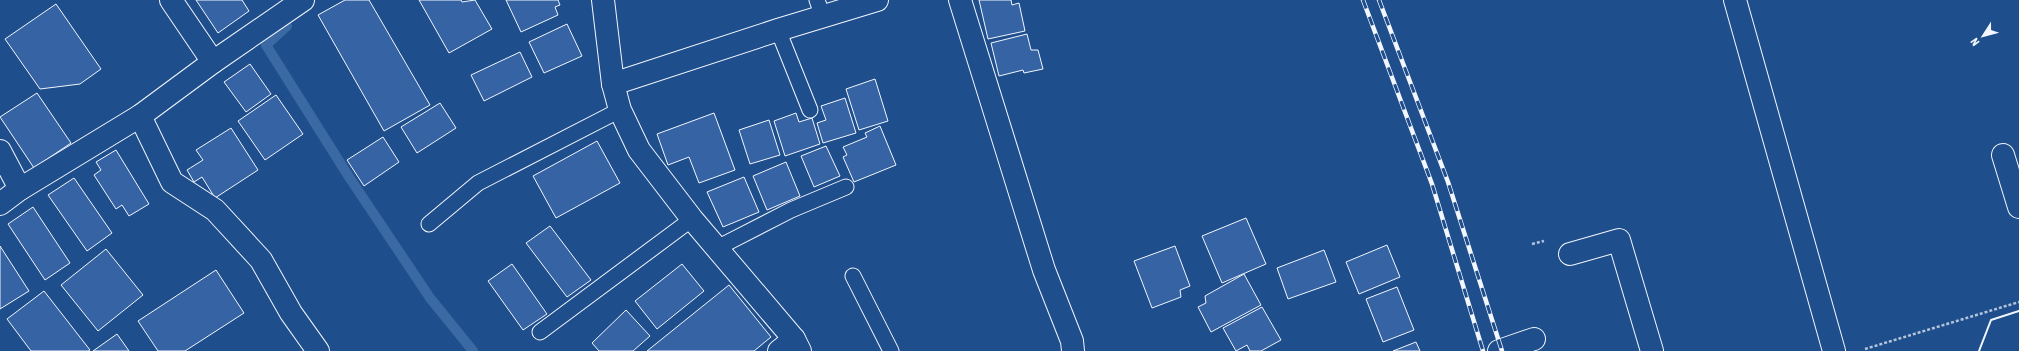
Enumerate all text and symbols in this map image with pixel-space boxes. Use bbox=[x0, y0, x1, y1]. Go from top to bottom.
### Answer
north arrow bbox=[1963, 16, 2003, 56]
text: N bbox=[1968, 36, 1982, 48]

